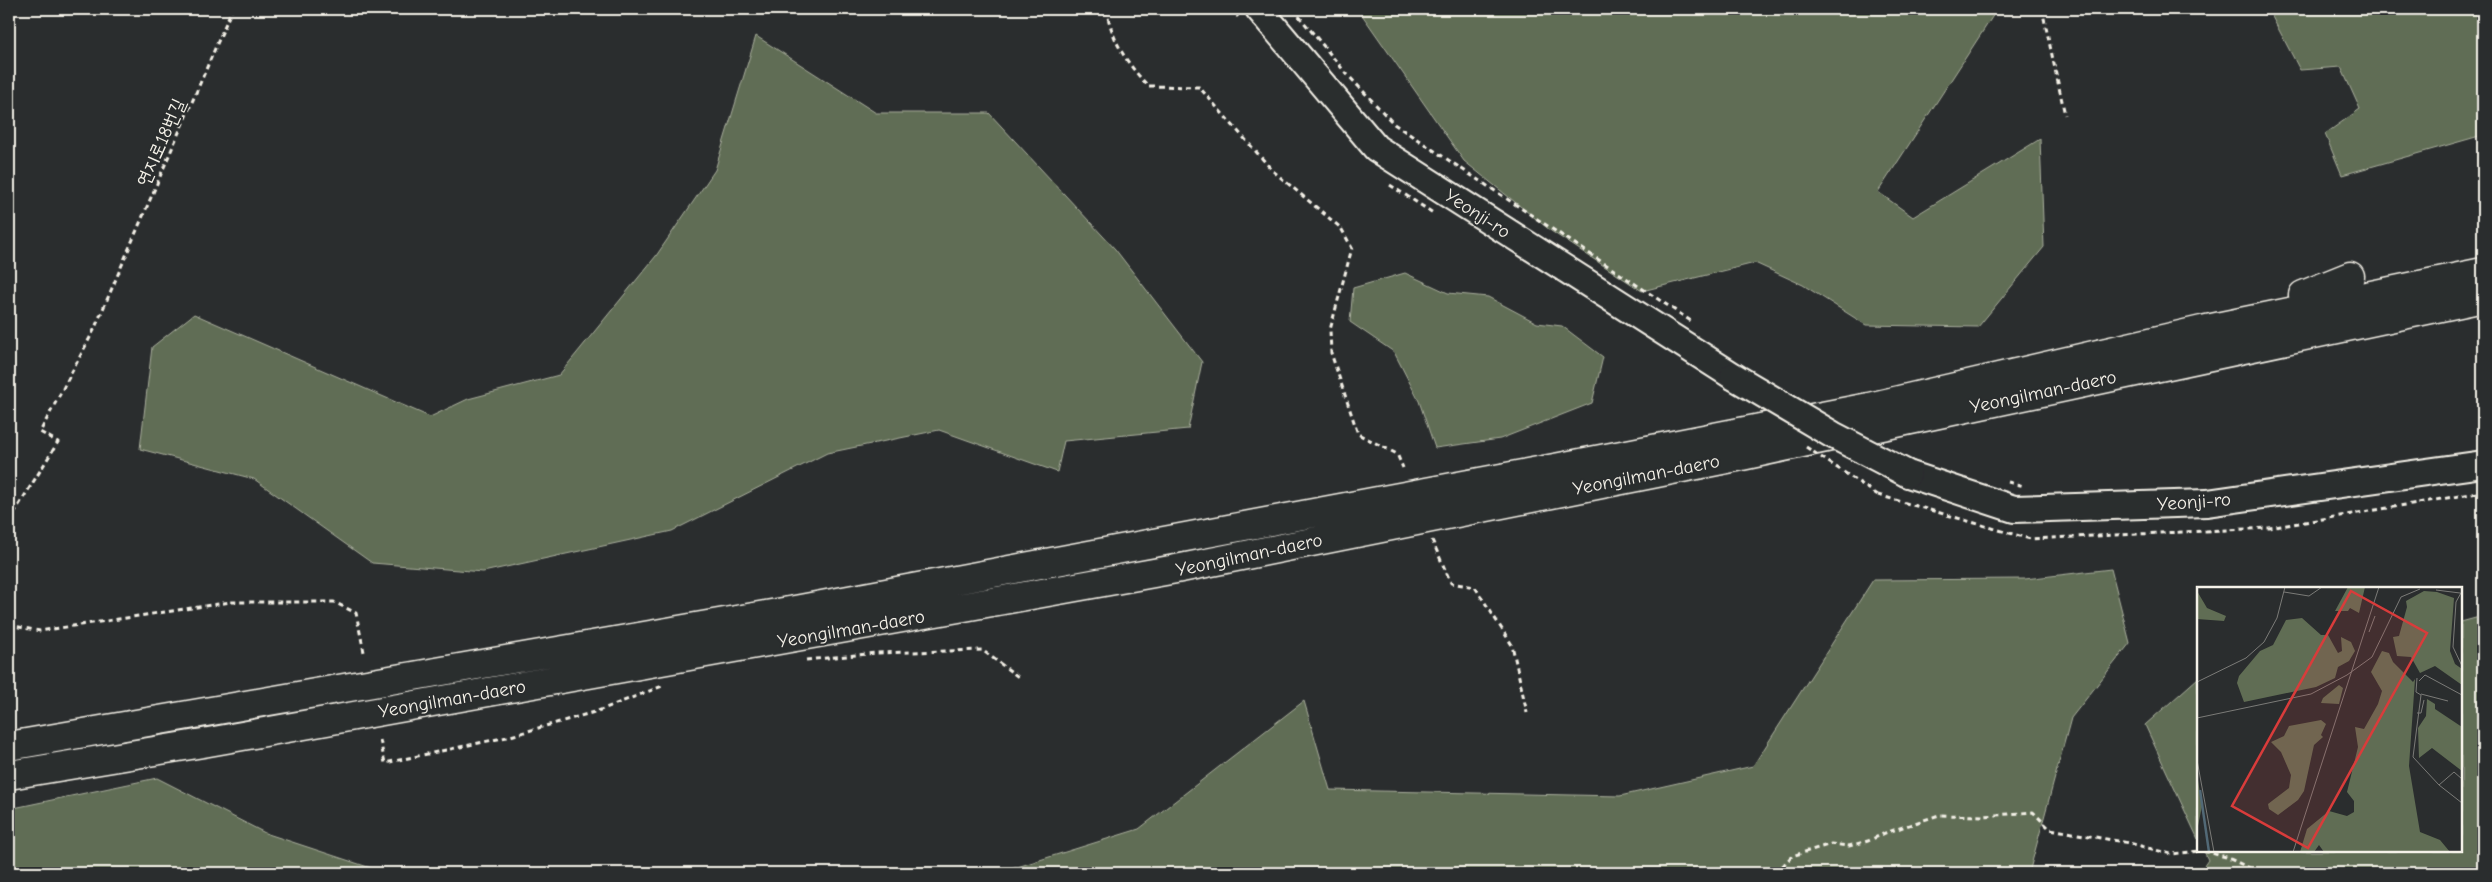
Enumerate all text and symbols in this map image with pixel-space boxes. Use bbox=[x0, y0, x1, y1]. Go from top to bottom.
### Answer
street label: 연지로18번길 bbox=[132, 95, 190, 190]
street label: Yeonji-ro bbox=[1440, 184, 1514, 243]
street label: Yeongilman-daero bbox=[1968, 366, 2118, 418]
street label: Yeongilman-daero bbox=[1571, 450, 1721, 500]
street label: Yeonji-ro bbox=[2156, 488, 2232, 516]
street label: Yeongilman-daero bbox=[1174, 529, 1324, 581]
inset map bbox=[2197, 587, 2462, 852]
street label: Yeongilman-daero bbox=[776, 605, 926, 653]
street label: Yeongilman-daero bbox=[377, 675, 527, 723]

